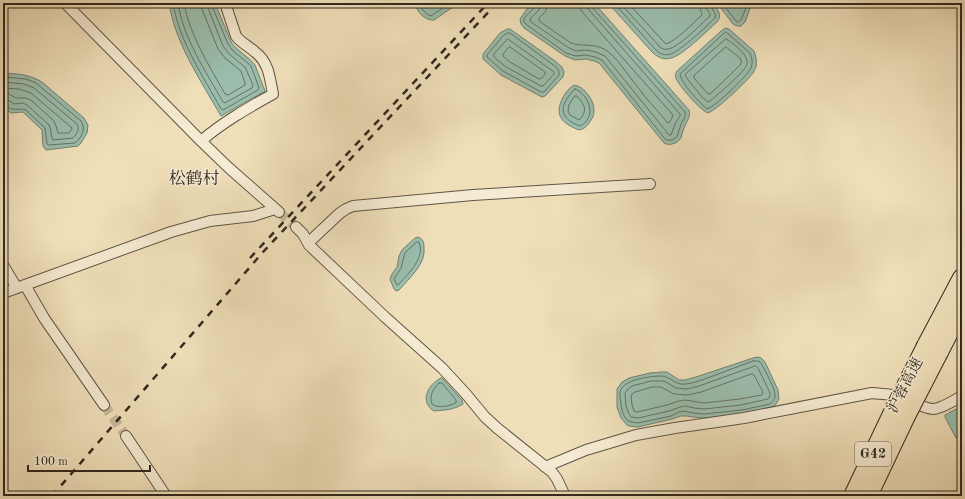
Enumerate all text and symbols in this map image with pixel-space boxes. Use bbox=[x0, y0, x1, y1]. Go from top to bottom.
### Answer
district label: 松鹤村 bbox=[169, 169, 220, 188]
street label: 沪蓉高速 bbox=[884, 355, 926, 416]
road number: G42 bbox=[855, 442, 891, 466]
scale bar bbox=[28, 447, 150, 473]
text: 100 m bbox=[34, 456, 68, 468]

